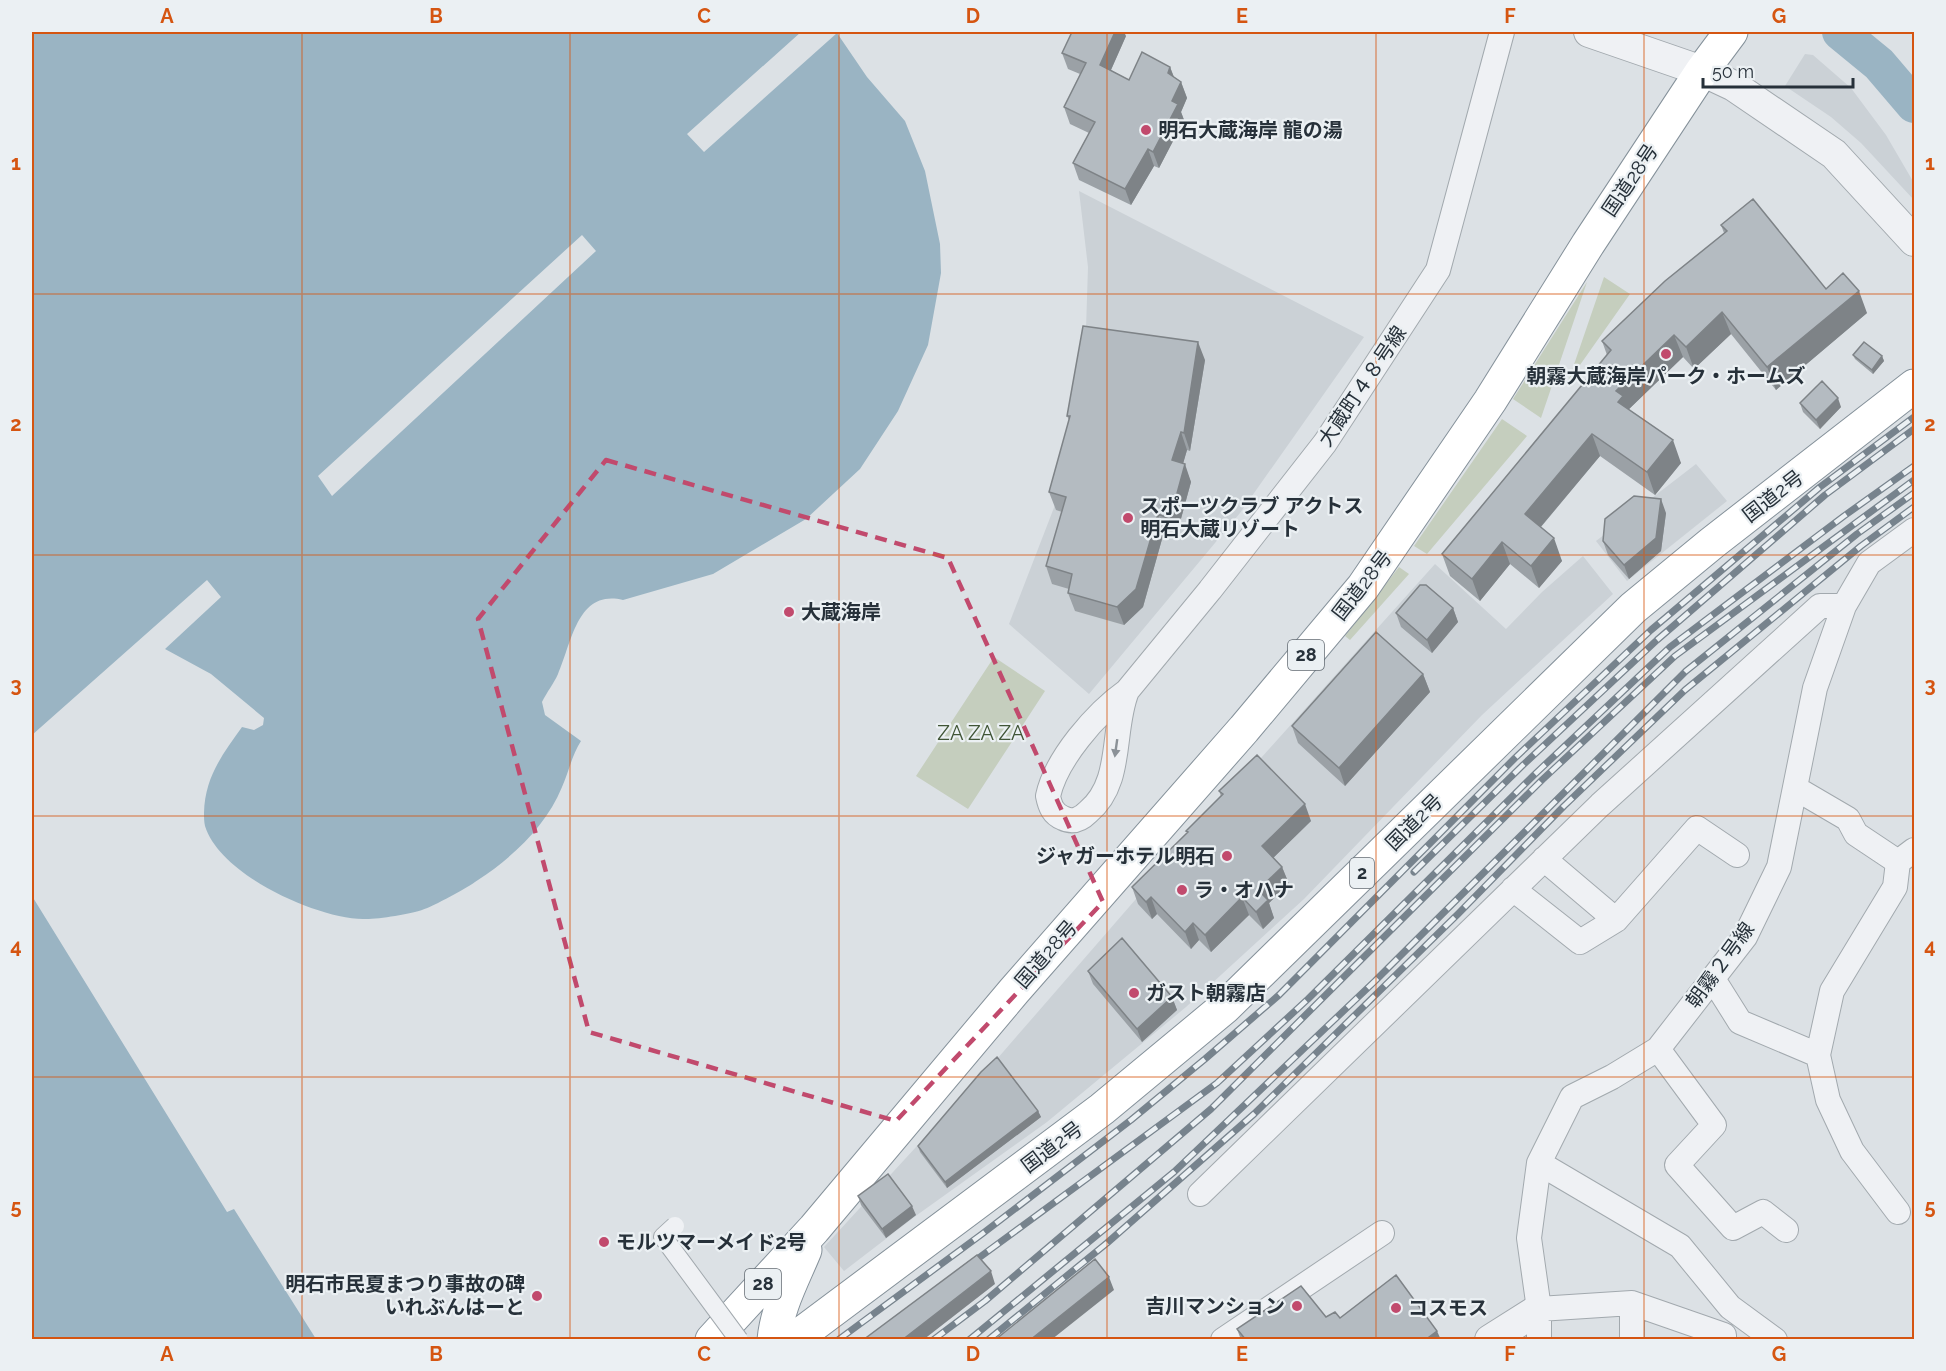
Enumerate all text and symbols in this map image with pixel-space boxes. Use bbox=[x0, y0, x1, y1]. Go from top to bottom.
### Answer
text: A bbox=[160, 4, 174, 28]
text: B bbox=[429, 4, 443, 28]
text: C bbox=[697, 4, 711, 28]
text: D bbox=[966, 4, 980, 28]
text: E bbox=[1236, 4, 1248, 28]
text: F bbox=[1504, 4, 1516, 28]
text: G bbox=[1772, 4, 1786, 28]
scale bar bbox=[1703, 51, 1853, 89]
text: 50 m bbox=[1712, 61, 1754, 82]
place label: 明石大蔵海岸 龍の湯 bbox=[1158, 118, 1343, 142]
marker: 明石大蔵海岸 龍の湯 bbox=[1139, 123, 1153, 137]
street label: 国道28号 bbox=[1597, 139, 1663, 221]
text: 1 bbox=[11, 151, 21, 175]
text: 1 bbox=[1925, 151, 1935, 175]
street label: 大蔵町４８号線 bbox=[1313, 321, 1411, 451]
marker: 朝霧大蔵海岸パーク・ホームズ bbox=[1659, 347, 1673, 361]
place label: 朝霧大蔵海岸パーク・ホームズ bbox=[1527, 364, 1806, 388]
text: 2 bbox=[10, 412, 22, 436]
text: 2 bbox=[1924, 412, 1936, 436]
street label: 国道2号 bbox=[1738, 465, 1808, 527]
place label: スポーツクラブ アクトス 明石大蔵リゾート bbox=[1140, 494, 1363, 541]
marker: スポーツクラブ アクトス 明石大蔵リゾート bbox=[1121, 511, 1135, 525]
street label: 国道28号 bbox=[1327, 545, 1397, 625]
place label: 大蔵海岸 bbox=[801, 600, 881, 624]
marker: 大蔵海岸 bbox=[782, 605, 796, 619]
road number: 28 bbox=[1288, 640, 1324, 670]
text: 3 bbox=[10, 673, 22, 697]
text: 3 bbox=[1924, 673, 1936, 697]
park label: ZA ZA ZA bbox=[937, 721, 1025, 745]
one-way arrow bbox=[1112, 738, 1121, 757]
street label: 国道2号 bbox=[1381, 789, 1447, 855]
place label: ジャガーホテル明石 bbox=[1036, 844, 1215, 868]
marker: ジャガーホテル明石 bbox=[1220, 849, 1234, 863]
road number: 2 bbox=[1350, 858, 1374, 888]
place label: ラ・オハナ bbox=[1194, 878, 1294, 902]
marker: ラ・オハナ bbox=[1175, 883, 1189, 897]
street label: 国道28号 bbox=[1010, 915, 1082, 993]
street label: 朝霧２号線 bbox=[1681, 917, 1759, 1013]
text: 4 bbox=[10, 934, 22, 958]
text: 4 bbox=[1924, 934, 1936, 958]
place label: ガスト朝霧店 bbox=[1146, 981, 1266, 1005]
marker: ガスト朝霧店 bbox=[1127, 986, 1141, 1000]
street label: 国道2号 bbox=[1017, 1116, 1087, 1178]
text: 5 bbox=[10, 1195, 22, 1219]
text: 5 bbox=[1924, 1195, 1936, 1219]
place label: モルツマーメイド2号 bbox=[616, 1230, 806, 1254]
marker: モルツマーメイド2号 bbox=[597, 1235, 611, 1249]
road number: 28 bbox=[745, 1269, 781, 1299]
place label: 明石市民夏まつり事故の碑 いれぶんはーと bbox=[285, 1272, 525, 1319]
marker: 明石市民夏まつり事故の碑 いれぶんはーと bbox=[530, 1289, 544, 1303]
place label: 吉川マンション bbox=[1145, 1294, 1285, 1318]
place label: コスモス bbox=[1408, 1296, 1488, 1320]
marker: 吉川マンション bbox=[1290, 1299, 1304, 1313]
marker: コスモス bbox=[1389, 1301, 1403, 1315]
text: A bbox=[160, 1342, 174, 1366]
text: B bbox=[429, 1342, 443, 1366]
text: C bbox=[697, 1342, 711, 1366]
text: D bbox=[966, 1342, 980, 1366]
text: E bbox=[1236, 1342, 1248, 1366]
text: F bbox=[1504, 1342, 1516, 1366]
text: G bbox=[1772, 1342, 1786, 1366]

